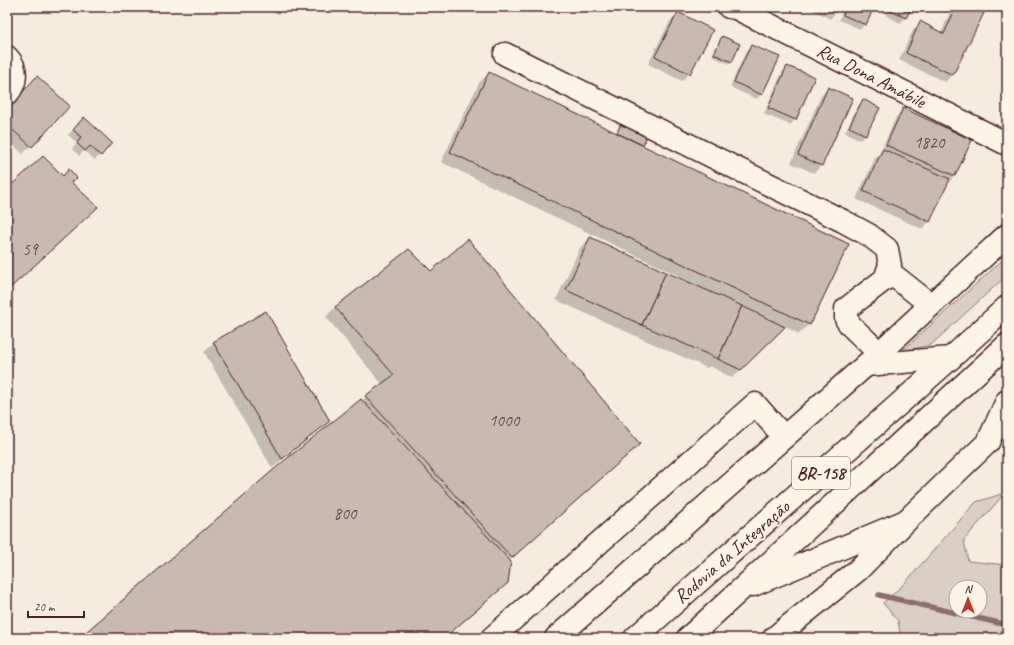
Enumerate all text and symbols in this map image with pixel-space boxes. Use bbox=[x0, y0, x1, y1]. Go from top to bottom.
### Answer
street label: Rua Dona Amábile bbox=[813, 38, 931, 114]
house number: 1820 bbox=[914, 132, 946, 153]
house number: 59 bbox=[22, 239, 39, 260]
house number: 1000 bbox=[489, 410, 521, 431]
road number: BR-158 bbox=[792, 457, 850, 489]
street label: Rodovia da Integração bbox=[669, 494, 796, 609]
house number: 800 bbox=[334, 503, 358, 524]
north arrow bbox=[948, 579, 988, 619]
text: N bbox=[965, 582, 974, 596]
scale bar bbox=[28, 593, 84, 619]
text: 20 m bbox=[34, 599, 56, 615]

